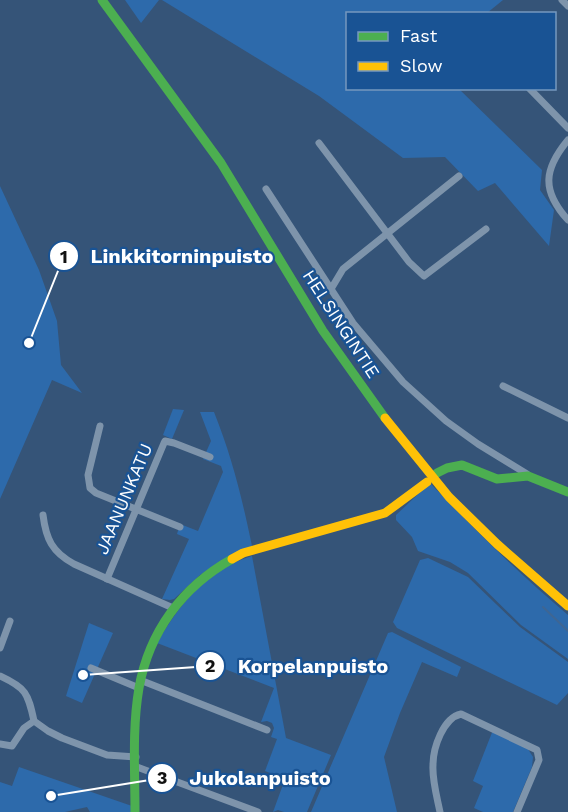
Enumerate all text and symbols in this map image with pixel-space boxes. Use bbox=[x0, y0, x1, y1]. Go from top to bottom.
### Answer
legend bbox=[346, 12, 556, 90]
text: Fast bbox=[400, 25, 438, 46]
text: Slow bbox=[400, 55, 443, 76]
callout: Linkkitorninpuisto bbox=[49, 237, 286, 275]
text: Linkkitorninpuisto bbox=[90, 244, 274, 268]
text: 1 bbox=[60, 246, 68, 267]
street label: HELSINGINTIE bbox=[299, 266, 384, 382]
street label: JAANUNKATU bbox=[91, 440, 156, 557]
callout: Korpelanpuisto bbox=[195, 647, 400, 685]
text: Korpelanpuisto bbox=[238, 654, 388, 678]
text: 2 bbox=[205, 655, 215, 676]
callout: Jukolanpuisto bbox=[147, 759, 343, 797]
text: Jukolanpuisto bbox=[189, 766, 331, 790]
text: 3 bbox=[157, 767, 167, 788]

